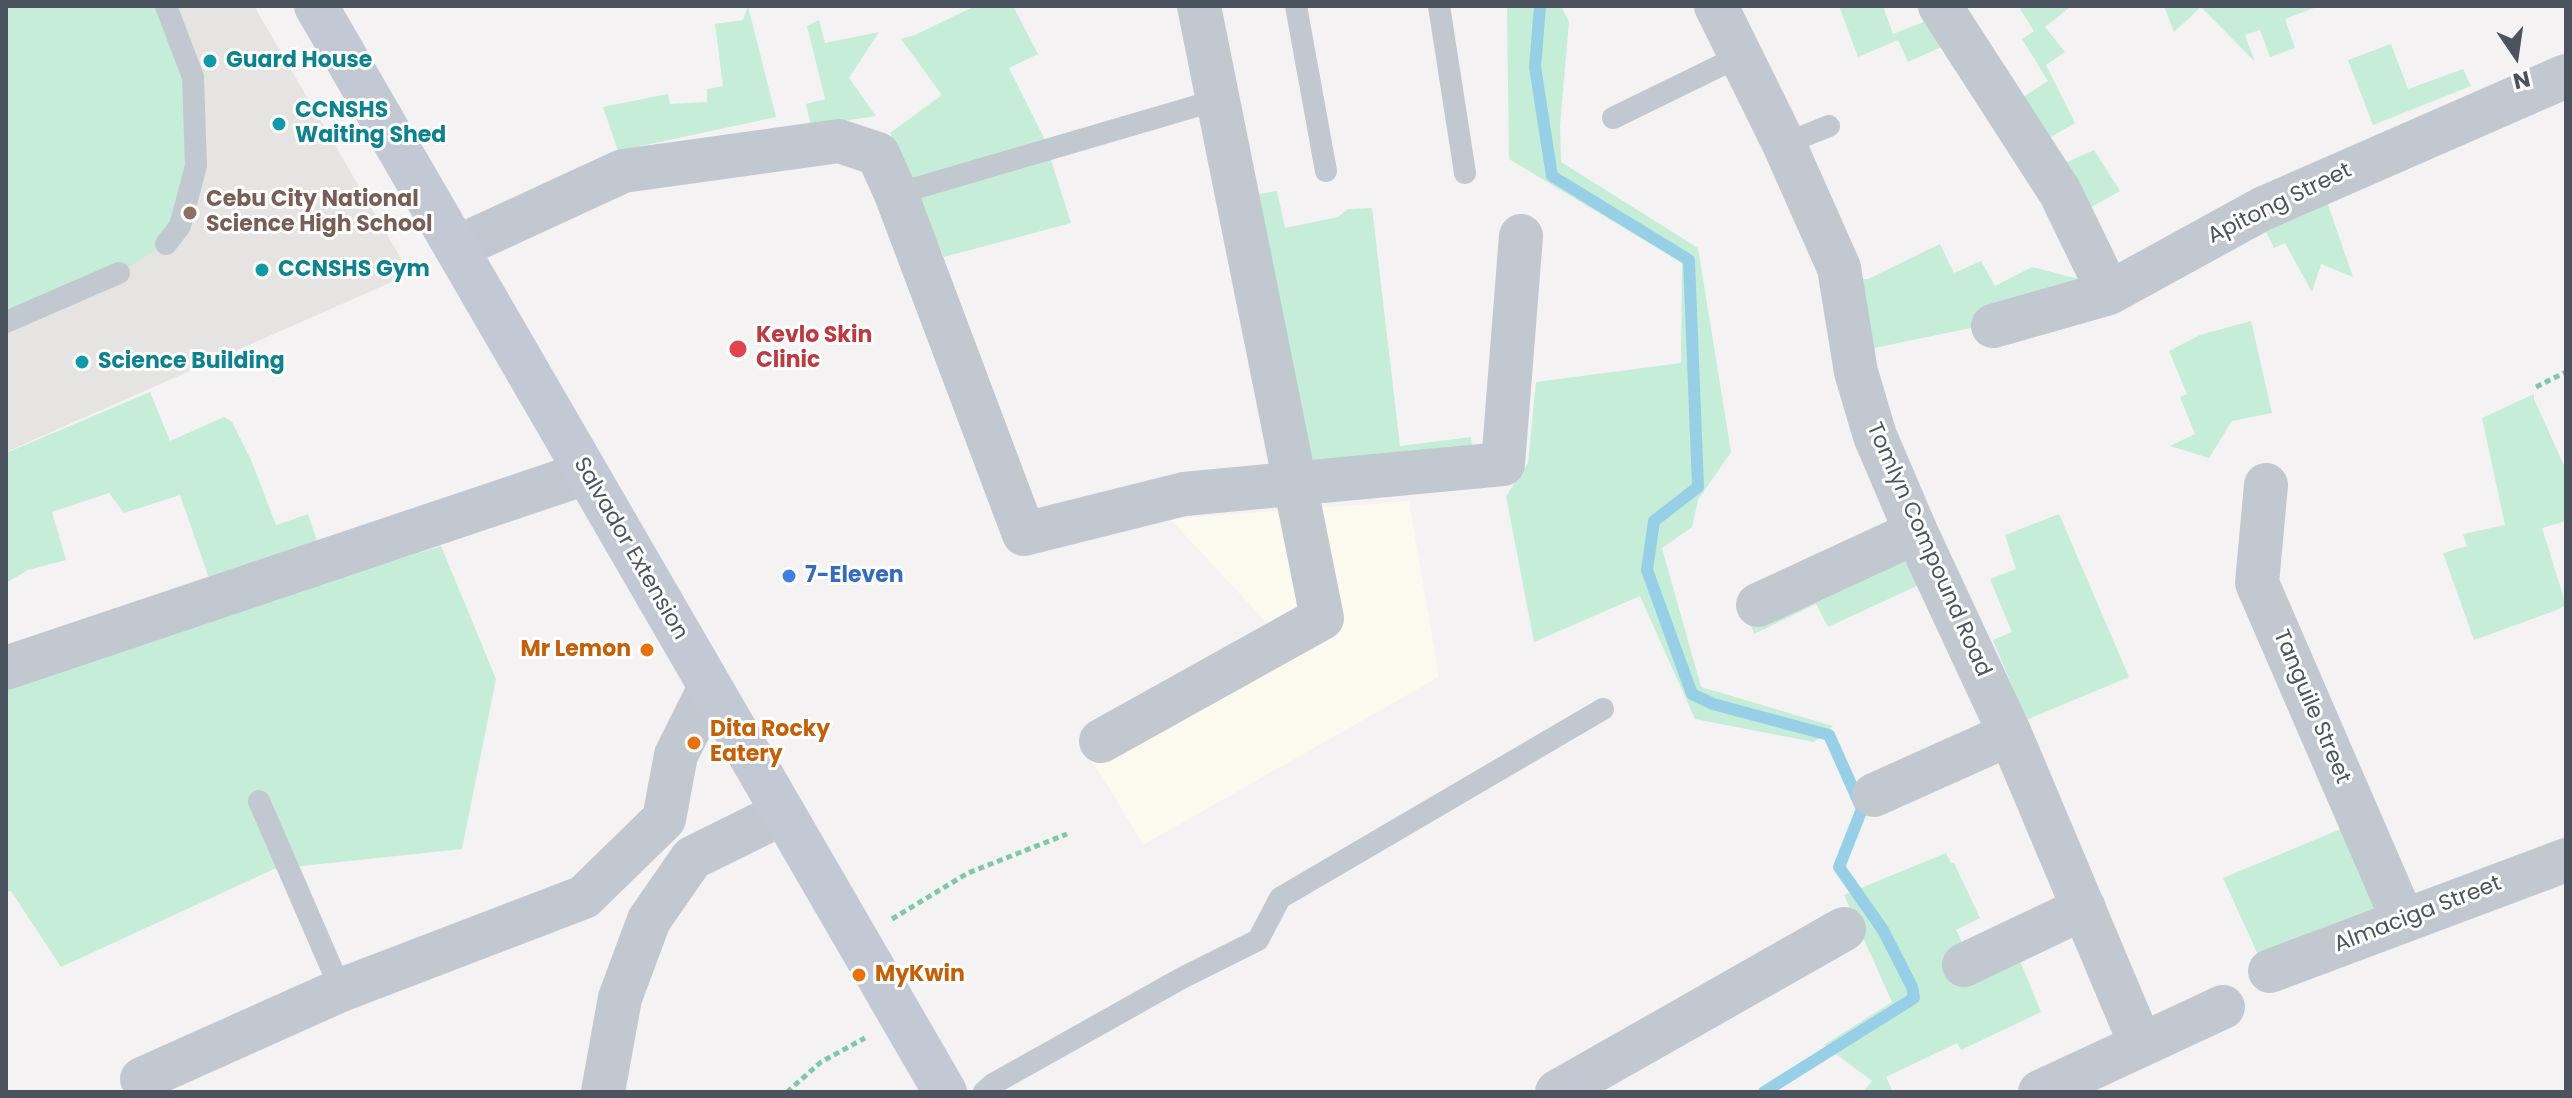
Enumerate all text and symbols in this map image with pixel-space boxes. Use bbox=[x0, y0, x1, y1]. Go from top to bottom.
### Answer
north arrow bbox=[2476, 16, 2556, 96]
place label: Guard House bbox=[226, 48, 372, 74]
marker: Guard House bbox=[201, 52, 219, 70]
text: N bbox=[2510, 63, 2533, 97]
place label: CCNSHS Waiting Shed bbox=[295, 98, 446, 150]
marker: CCNSHS Waiting Shed bbox=[270, 115, 288, 133]
street label: Apitong Street bbox=[2204, 158, 2356, 250]
place label: Cebu City National Science High School bbox=[206, 187, 432, 238]
marker: Cebu City National Science High School bbox=[181, 204, 199, 222]
place label: CCNSHS Gym bbox=[278, 257, 430, 283]
marker: CCNSHS Gym bbox=[253, 261, 271, 279]
place label: Kevlo Skin Clinic bbox=[756, 323, 872, 374]
marker: Kevlo Skin Clinic bbox=[727, 338, 749, 360]
place label: Science Building bbox=[98, 349, 285, 375]
marker: Science Building bbox=[73, 353, 91, 371]
street label: Tomlyn Compound Road bbox=[1860, 419, 1996, 681]
street label: Salvador Extension bbox=[567, 453, 693, 645]
place label: 7-Eleven bbox=[805, 563, 904, 589]
marker: 7-Eleven bbox=[780, 567, 798, 585]
street label: Tanguile Street bbox=[2267, 626, 2355, 788]
place label: Mr Lemon bbox=[521, 637, 631, 663]
marker: Mr Lemon bbox=[638, 641, 656, 659]
place label: Dita Rocky Eatery bbox=[710, 717, 830, 768]
marker: Dita Rocky Eatery bbox=[685, 734, 703, 752]
street label: Almaciga Street bbox=[2331, 871, 2505, 959]
place label: MyKwin bbox=[875, 962, 965, 988]
marker: MyKwin bbox=[850, 966, 868, 984]

